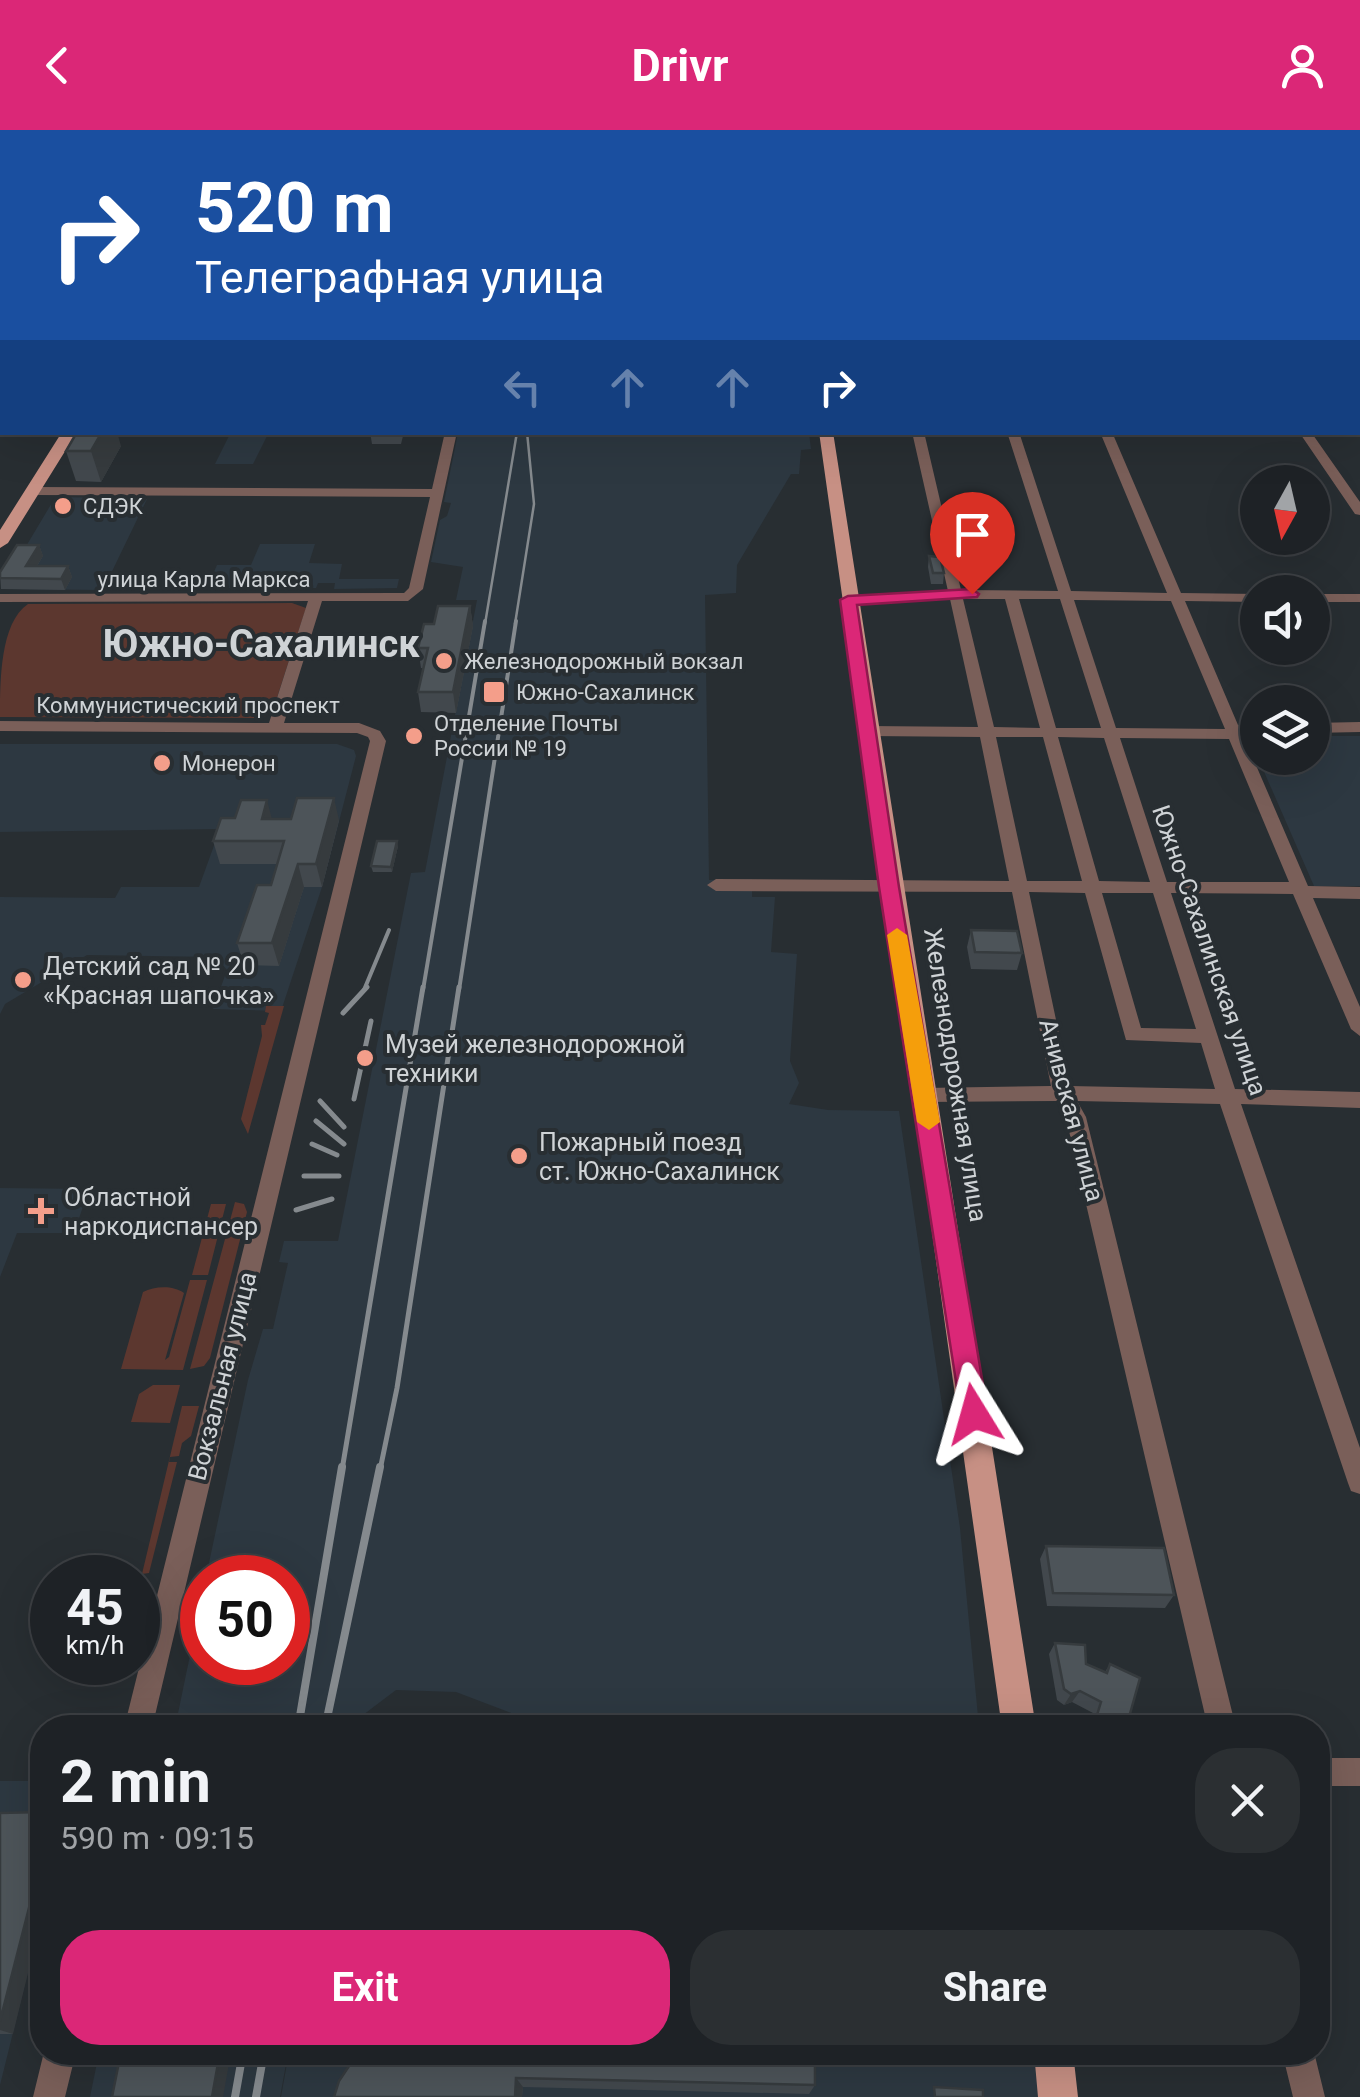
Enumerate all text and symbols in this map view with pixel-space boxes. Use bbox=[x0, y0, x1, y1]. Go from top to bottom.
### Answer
icon: back bbox=[30, 38, 85, 93]
icon: person bbox=[1275, 38, 1330, 93]
text: Drivr bbox=[632, 39, 728, 92]
text: 520 m bbox=[195, 167, 394, 249]
icon: right bbox=[30, 170, 160, 300]
text: Телеграфная улица bbox=[195, 251, 605, 304]
icon: left bbox=[495, 360, 550, 415]
icon: ahead bbox=[600, 360, 655, 415]
icon: ahead bbox=[705, 360, 760, 415]
icon: right bbox=[810, 360, 865, 415]
north arrow bbox=[1240, 465, 1330, 555]
map controls bbox=[1240, 465, 1330, 775]
pin bbox=[930, 492, 1015, 595]
place label: СДЭК bbox=[83, 494, 144, 519]
marker: СДЭК bbox=[52, 495, 74, 517]
icon: arrive bbox=[945, 507, 1000, 562]
street label: улица Карла Маркса bbox=[97, 567, 311, 592]
button: sound bbox=[1240, 575, 1330, 665]
district label: Южно-Сахалинск bbox=[102, 622, 420, 666]
place label: Железнодорожный вокзал bbox=[464, 649, 744, 674]
marker: Железнодорожный вокзал bbox=[433, 650, 455, 672]
marker: Южно-Сахалинск bbox=[481, 679, 507, 705]
place label: Южно-Сахалинск bbox=[516, 680, 695, 705]
button: layers bbox=[1240, 685, 1330, 775]
street label: Коммунистический проспект bbox=[36, 693, 340, 718]
place label: Отделение Почты России № 19 bbox=[434, 711, 619, 761]
marker: Отделение Почты России № 19 bbox=[403, 725, 425, 747]
place label: Монерон bbox=[182, 751, 276, 776]
marker: Монерон bbox=[151, 752, 173, 774]
street label: Южно-Сахалинская улица bbox=[1146, 801, 1273, 1099]
street label: Железнодорожная улица bbox=[918, 926, 993, 1224]
place label: Детский сад № 20 «Красная шапочка» bbox=[43, 952, 274, 1010]
marker: Детский сад № 20 «Красная шапочка» bbox=[12, 969, 34, 991]
street label: Анивская улица bbox=[1033, 1015, 1110, 1205]
place label: Музей железнодорожной техники bbox=[385, 1030, 685, 1088]
marker: Музей железнодорожной техники bbox=[354, 1047, 376, 1069]
place label: Пожарный поезд ст. Южно-Сахалинск bbox=[539, 1128, 780, 1186]
marker: Пожарный поезд ст. Южно-Сахалинск bbox=[508, 1145, 530, 1167]
place label: Областной наркодиспансер bbox=[64, 1183, 258, 1241]
marker: Областной наркодиспансер bbox=[28, 1198, 54, 1224]
street label: Вокзальная улица bbox=[183, 1269, 262, 1484]
position arrow bbox=[922, 1362, 1026, 1466]
speed limit sign: 50 bbox=[180, 1555, 310, 1685]
text: 45 bbox=[66, 1579, 124, 1637]
text: km/h bbox=[66, 1631, 124, 1660]
text: 2 min bbox=[60, 1746, 211, 1817]
button: close bbox=[1195, 1748, 1300, 1853]
text: 590 m · 09:15 bbox=[60, 1819, 254, 1857]
button: Exit bbox=[60, 1930, 670, 2045]
button: Share bbox=[690, 1930, 1300, 2045]

